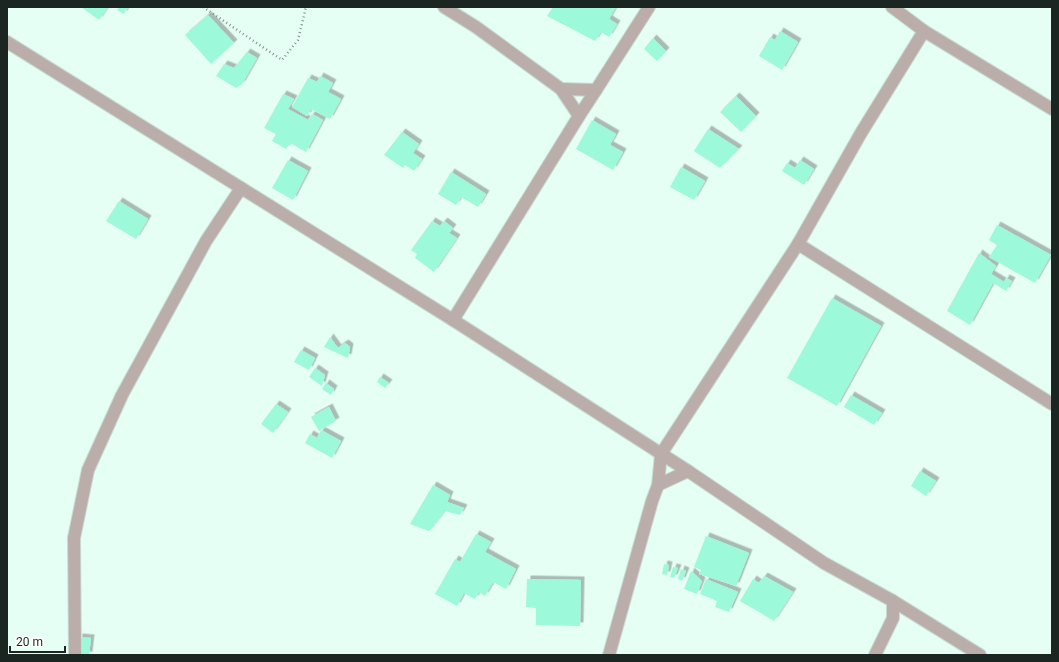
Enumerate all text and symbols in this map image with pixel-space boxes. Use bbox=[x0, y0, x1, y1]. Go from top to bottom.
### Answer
scale bar bbox=[10, 628, 65, 654]
text: 20 m bbox=[16, 635, 43, 649]

